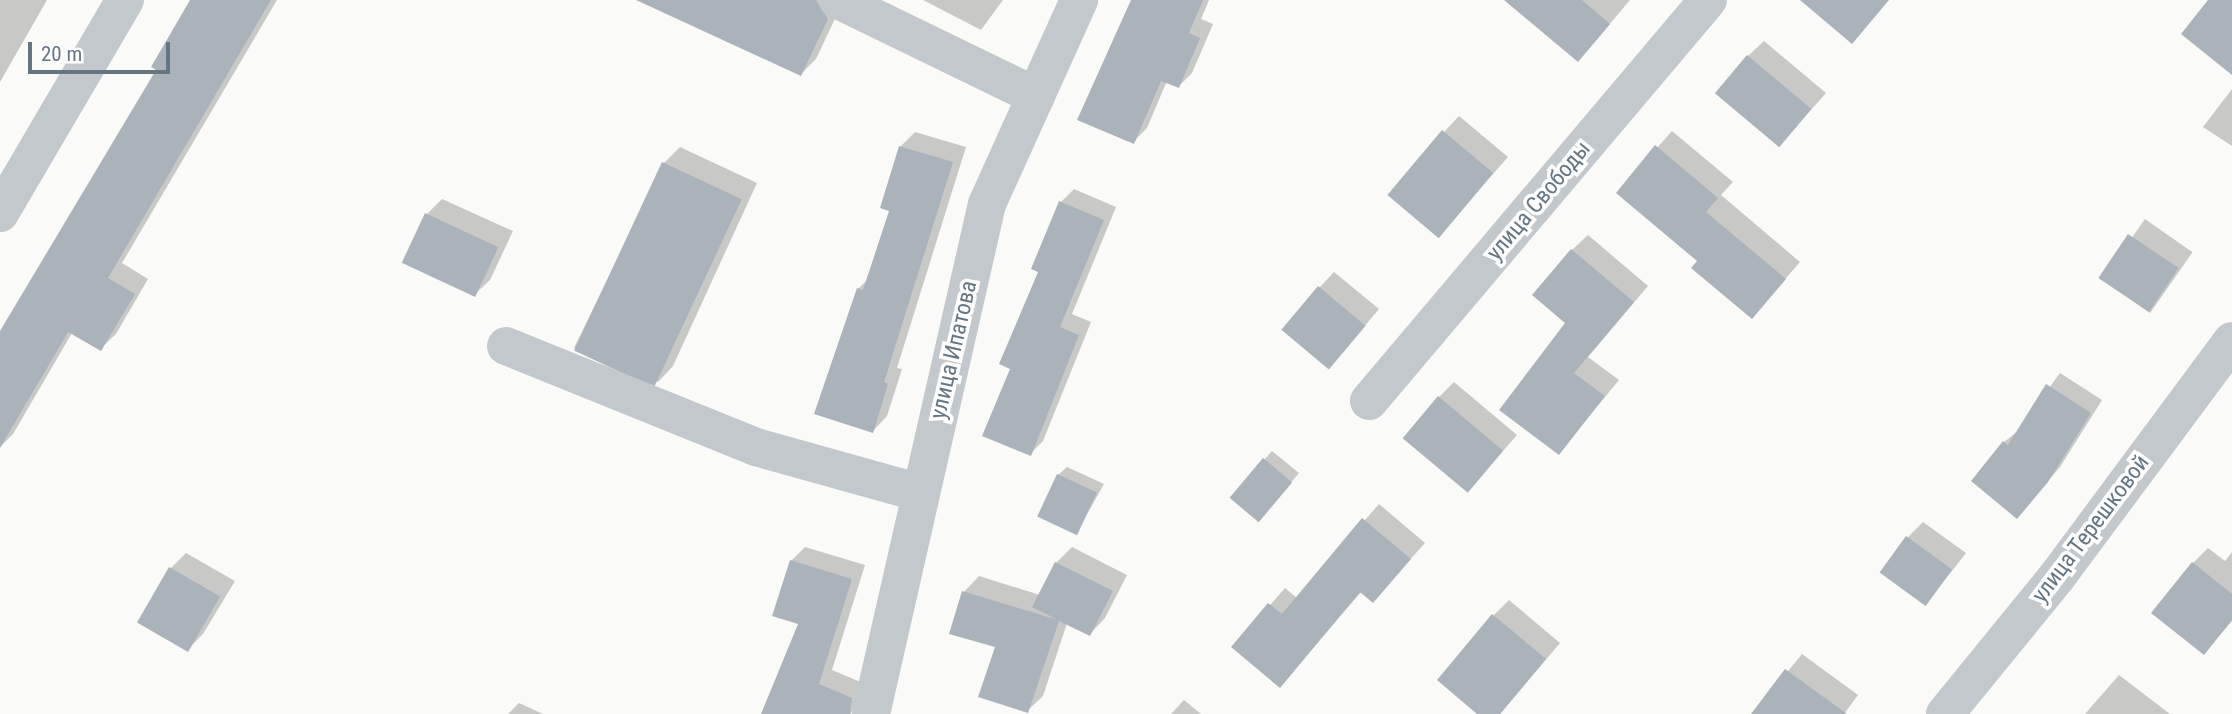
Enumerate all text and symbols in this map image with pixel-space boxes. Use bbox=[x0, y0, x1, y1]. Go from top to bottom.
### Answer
scale bar bbox=[32, 28, 173, 72]
text: 20 m bbox=[41, 42, 82, 66]
street label: улица Свободы bbox=[1481, 136, 1597, 266]
street label: улица Ипатова bbox=[925, 278, 983, 422]
street label: улица Терешковой bbox=[2026, 450, 2156, 608]

